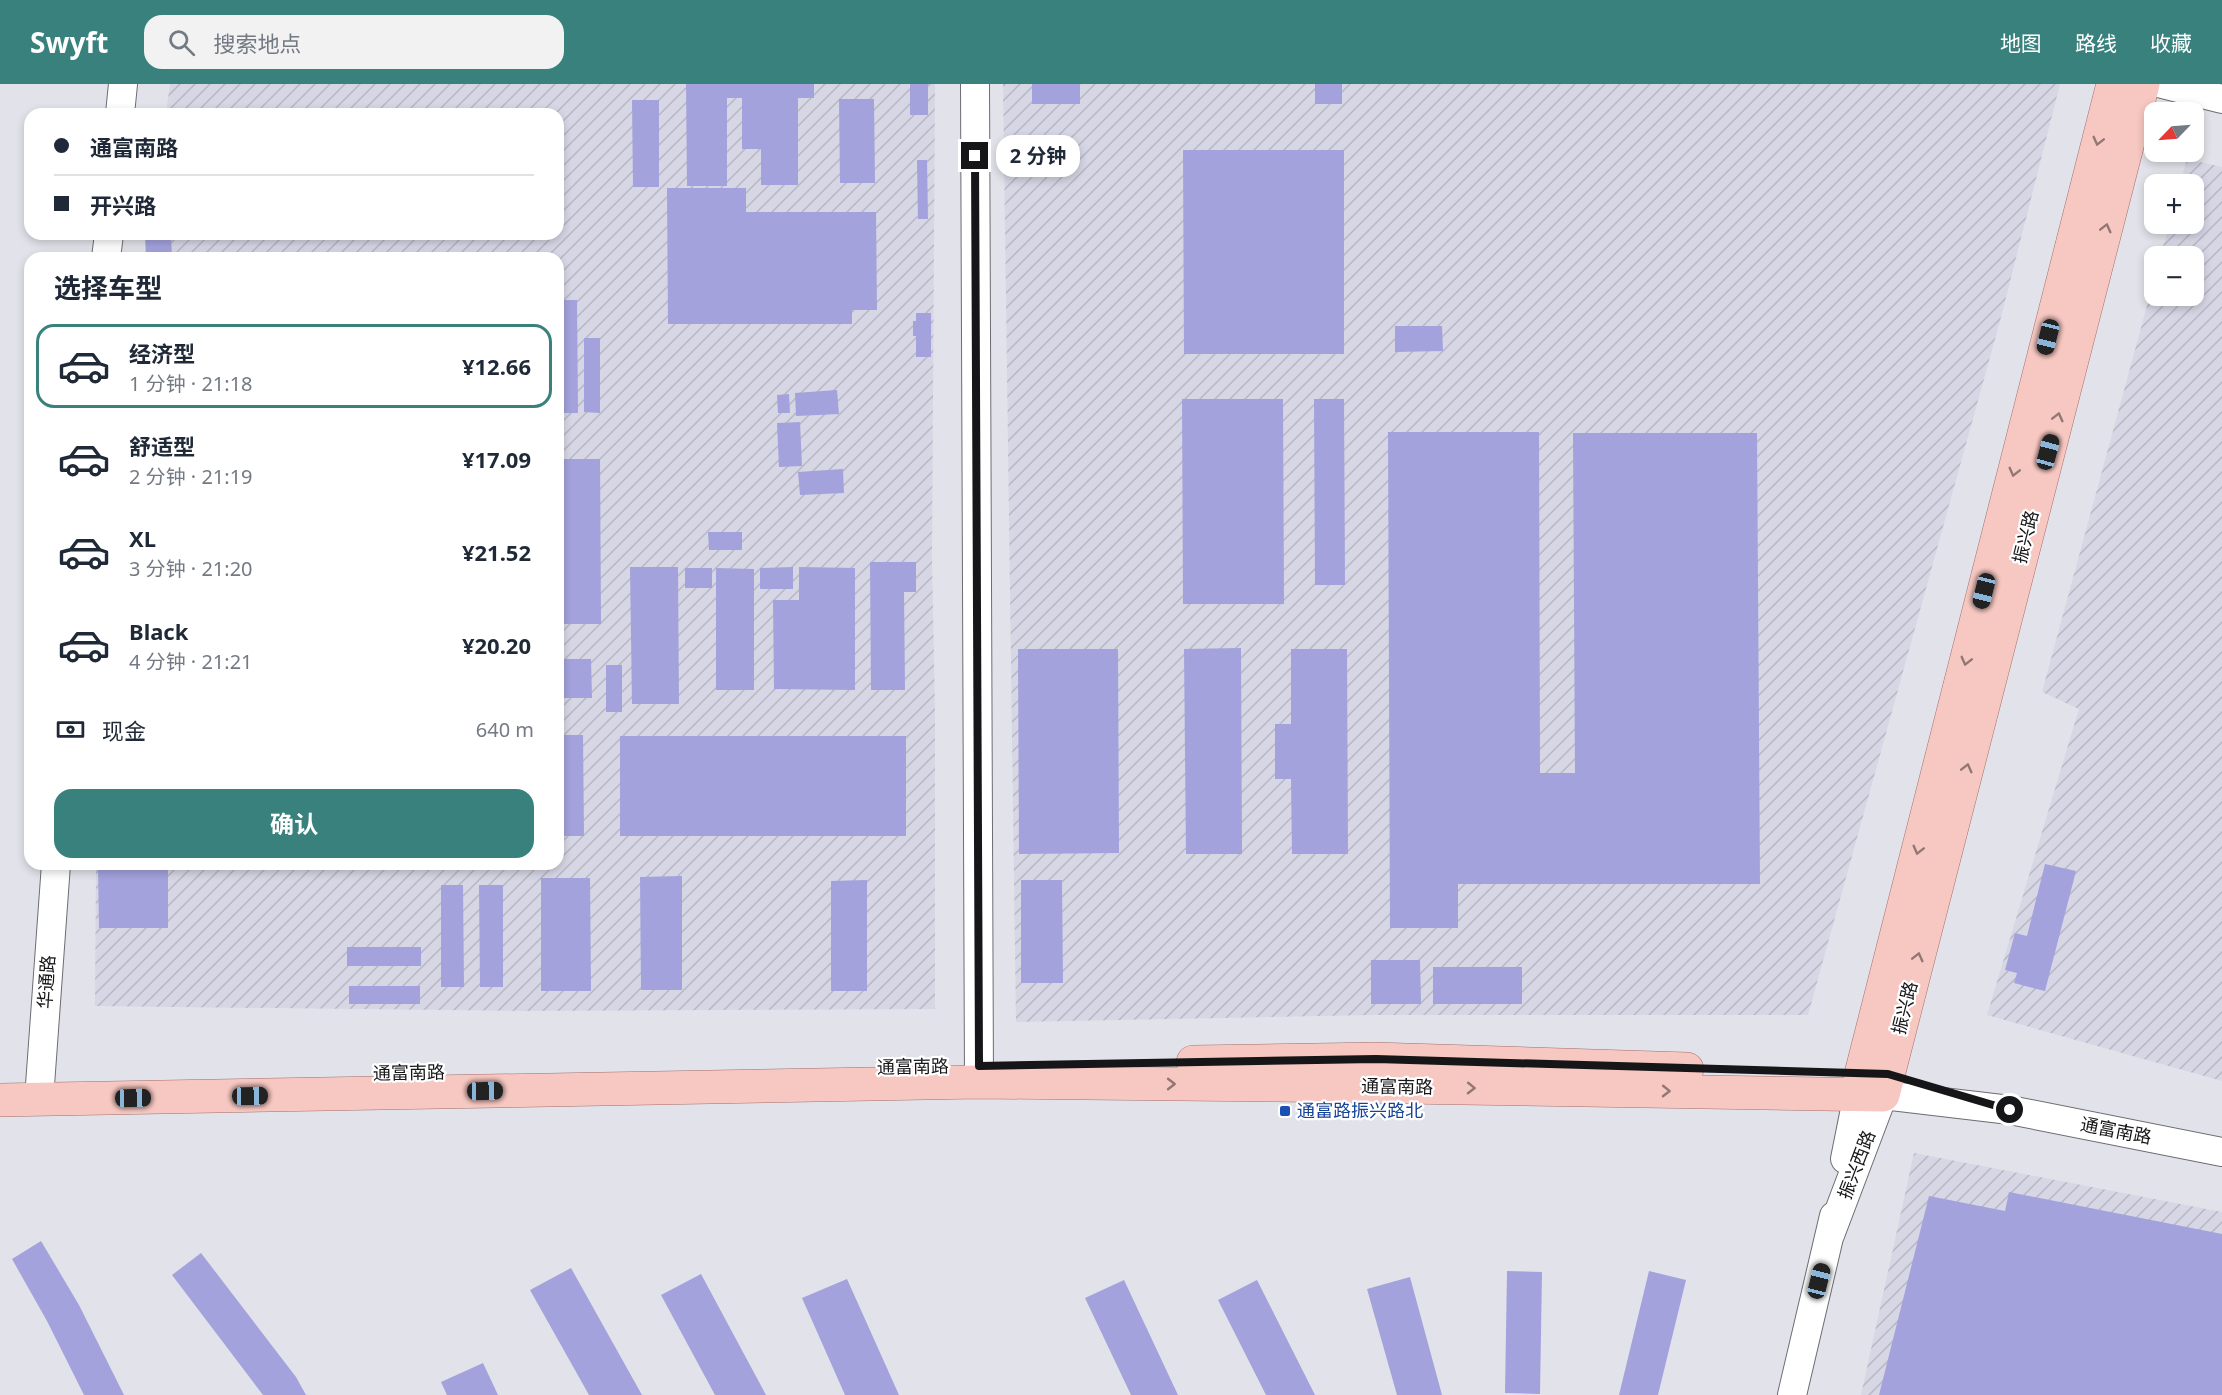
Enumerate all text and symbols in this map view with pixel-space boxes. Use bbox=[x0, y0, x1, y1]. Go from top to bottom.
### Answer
search box bbox=[144, 15, 564, 69]
text: Swyft bbox=[30, 23, 108, 61]
icon: search bbox=[165, 26, 198, 59]
text: 搜索地点 bbox=[213, 28, 301, 58]
text: 地图 bbox=[2000, 29, 2042, 57]
text: 路线 bbox=[2075, 29, 2117, 57]
text: 收藏 bbox=[2150, 29, 2192, 57]
north arrow bbox=[2144, 102, 2204, 162]
map controls bbox=[2144, 102, 2204, 306]
text: 通富南路 bbox=[90, 132, 178, 162]
callout: 2 分钟 bbox=[996, 135, 1080, 177]
one-way arrow bbox=[2093, 136, 2106, 146]
route end bbox=[961, 142, 988, 169]
text: 2 分钟 bbox=[1010, 142, 1066, 169]
button: + bbox=[2144, 174, 2204, 234]
text: 开兴路 bbox=[90, 190, 156, 220]
one-way arrow bbox=[2099, 223, 2112, 233]
button: − bbox=[2144, 246, 2204, 306]
text: 选择车型 bbox=[54, 269, 162, 306]
car bbox=[2035, 317, 2061, 357]
text: 经济型 bbox=[129, 338, 195, 368]
icon: car bbox=[57, 339, 111, 393]
text: ¥12.66 bbox=[462, 351, 531, 381]
text: 1 分钟 · 21:18 bbox=[129, 370, 253, 397]
one-way arrow bbox=[2050, 412, 2063, 422]
text: 舒适型 bbox=[129, 431, 195, 461]
icon: car bbox=[57, 432, 111, 486]
car bbox=[2035, 432, 2061, 472]
text: ¥17.09 bbox=[462, 444, 531, 474]
text: 2 分钟 · 21:19 bbox=[129, 463, 253, 490]
one-way arrow bbox=[2009, 467, 2022, 477]
street label: 振兴路 bbox=[2007, 508, 2043, 566]
text: XL bbox=[129, 523, 156, 553]
icon: car bbox=[57, 525, 111, 579]
text: ¥21.52 bbox=[462, 537, 531, 567]
text: 3 分钟 · 21:20 bbox=[129, 555, 253, 582]
car bbox=[1971, 571, 1997, 611]
text: Black bbox=[129, 616, 188, 646]
icon: car bbox=[57, 618, 111, 672]
text: ¥20.20 bbox=[462, 630, 531, 660]
text: 4 分钟 · 21:21 bbox=[129, 648, 253, 675]
one-way arrow bbox=[1961, 655, 1973, 666]
icon: cash bbox=[54, 713, 87, 746]
text: 现金 bbox=[102, 715, 146, 745]
text: 640 m bbox=[476, 716, 534, 743]
one-way arrow bbox=[1960, 764, 1972, 774]
button: 确认 bbox=[54, 789, 534, 858]
one-way arrow bbox=[1913, 844, 1925, 855]
one-way arrow bbox=[1911, 952, 1924, 962]
street label: 华通路 bbox=[32, 954, 60, 1010]
street label: 振兴路 bbox=[1886, 979, 1922, 1037]
street label: 通富南路 bbox=[877, 1053, 949, 1079]
street label: 通富南路 bbox=[373, 1059, 445, 1085]
street label: 通富南路 bbox=[1361, 1073, 1433, 1099]
one-way arrow bbox=[1167, 1078, 1176, 1090]
car bbox=[467, 1082, 503, 1100]
one-way arrow bbox=[1467, 1082, 1476, 1094]
one-way arrow bbox=[1662, 1085, 1671, 1097]
car bbox=[232, 1087, 268, 1105]
car bbox=[115, 1089, 151, 1107]
route start bbox=[1996, 1096, 2023, 1123]
place label: 通富路振兴路北 bbox=[1297, 1098, 1423, 1122]
marker: 通富路振兴路北 bbox=[1278, 1104, 1292, 1118]
street label: 通富南路 bbox=[2079, 1111, 2154, 1149]
street label: 振兴西路 bbox=[1832, 1127, 1880, 1203]
car bbox=[1806, 1261, 1832, 1301]

